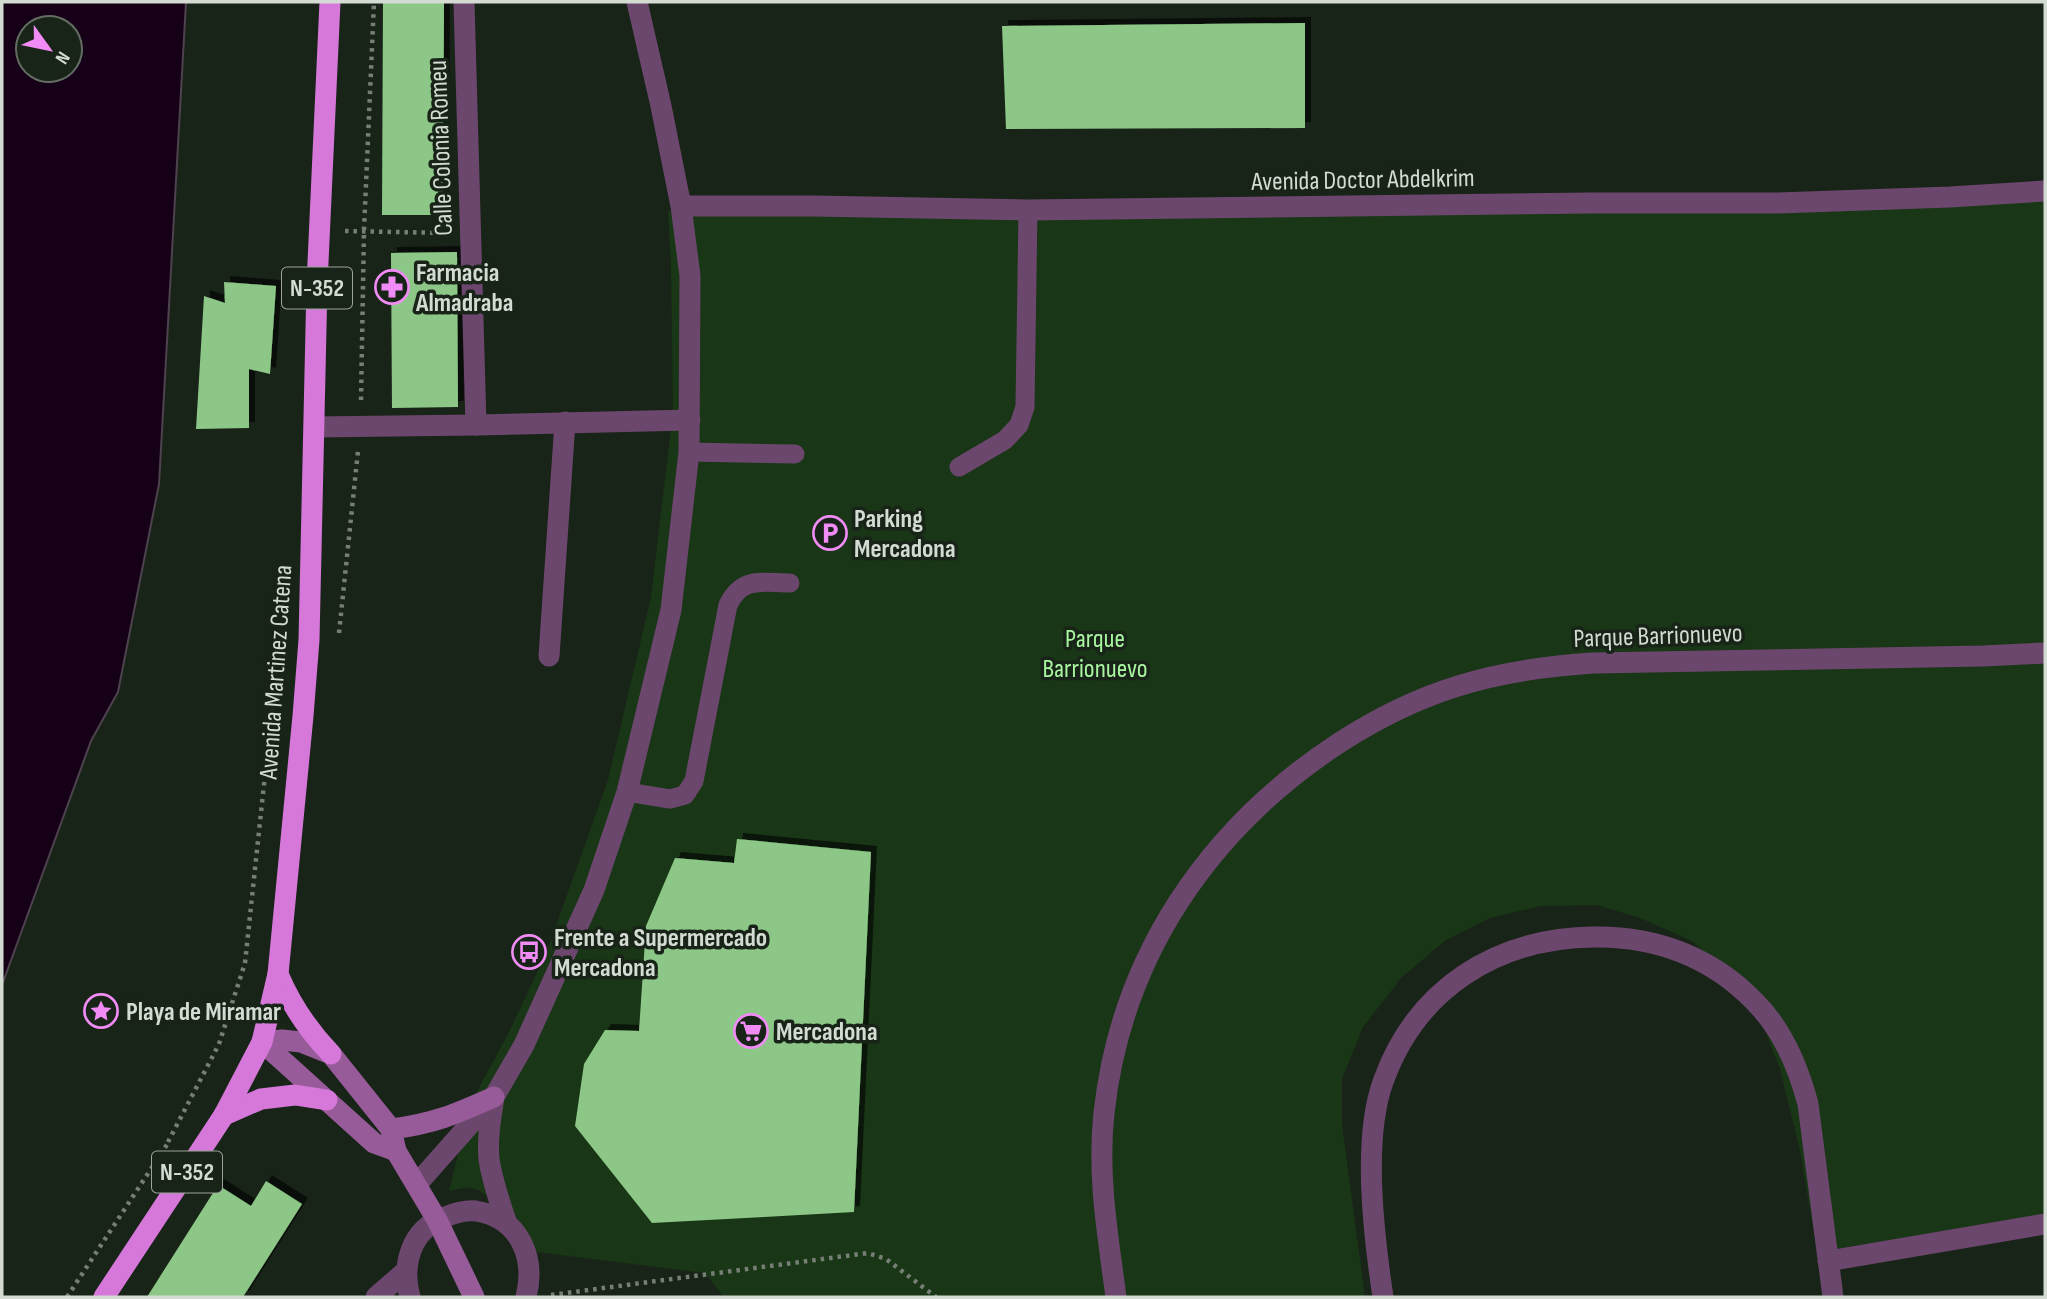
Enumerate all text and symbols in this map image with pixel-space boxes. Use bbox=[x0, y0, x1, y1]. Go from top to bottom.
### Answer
north arrow bbox=[14, 14, 84, 84]
text: N bbox=[50, 47, 74, 68]
street label: Calle Colonia Romeu bbox=[423, 60, 460, 236]
street label: Avenida Doctor Abdelkrim bbox=[1250, 163, 1475, 198]
place label: Farmacia Almadraba bbox=[415, 258, 513, 319]
road number: N-352 bbox=[282, 268, 352, 309]
pharmacy icon: Farmacia Almadraba bbox=[373, 268, 411, 306]
place label: Parking Mercadona bbox=[854, 504, 956, 565]
parking icon: Parking Mercadona bbox=[811, 514, 849, 552]
street label: Avenida Martinez Catena bbox=[253, 564, 299, 781]
street label: Parque Barrionuevo bbox=[1573, 618, 1743, 655]
park label: Parque Barrionuevo bbox=[1042, 624, 1148, 685]
place label: Frente a Supermercado Mercadona bbox=[554, 923, 767, 984]
bus stop icon: Frente a Supermercado Mercadona bbox=[510, 933, 548, 971]
place icon: Playa de Miramar bbox=[82, 992, 120, 1030]
place label: Playa de Miramar bbox=[126, 997, 281, 1028]
supermarket icon: Mercadona bbox=[732, 1012, 770, 1050]
place label: Mercadona bbox=[776, 1017, 878, 1048]
road number: N-352 bbox=[152, 1152, 222, 1192]

